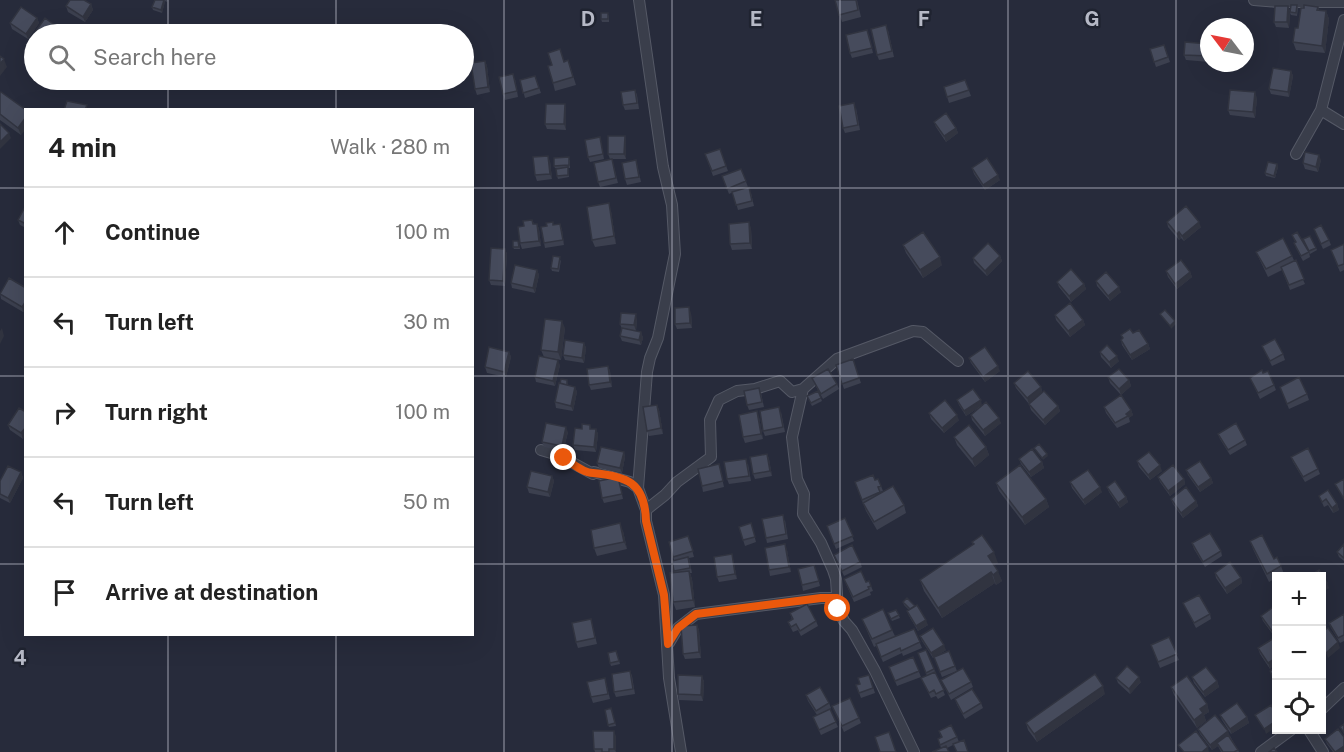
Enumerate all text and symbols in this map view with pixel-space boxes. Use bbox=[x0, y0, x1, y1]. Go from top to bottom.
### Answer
text: D bbox=[581, 7, 595, 31]
text: E bbox=[750, 7, 762, 31]
text: F bbox=[918, 7, 930, 31]
text: G bbox=[1084, 7, 1100, 31]
north arrow bbox=[1200, 18, 1254, 72]
search box bbox=[24, 24, 474, 90]
icon: search bbox=[45, 41, 78, 74]
text: Search here bbox=[93, 44, 217, 70]
text: 4 min bbox=[48, 132, 117, 163]
text: Walk · 280 m bbox=[330, 135, 450, 159]
icon: ahead bbox=[48, 216, 81, 249]
text: Continue bbox=[105, 219, 200, 245]
text: 100 m bbox=[395, 220, 450, 244]
icon: left bbox=[48, 306, 81, 339]
text: Turn left bbox=[105, 309, 194, 335]
text: 30 m bbox=[403, 310, 450, 334]
icon: right bbox=[48, 396, 81, 429]
text: Turn right bbox=[105, 399, 208, 425]
text: 100 m bbox=[395, 400, 450, 424]
route end bbox=[550, 444, 576, 470]
icon: left bbox=[48, 486, 81, 519]
text: Turn left bbox=[105, 489, 194, 515]
text: 50 m bbox=[403, 490, 450, 514]
map controls bbox=[1272, 572, 1326, 734]
button: + bbox=[1272, 572, 1326, 626]
icon: arrive bbox=[48, 576, 81, 609]
text: Arrive at destination bbox=[105, 579, 318, 605]
route start bbox=[824, 595, 850, 621]
button: − bbox=[1272, 626, 1326, 680]
text: 4 bbox=[13, 646, 27, 670]
button: locate bbox=[1272, 680, 1326, 734]

